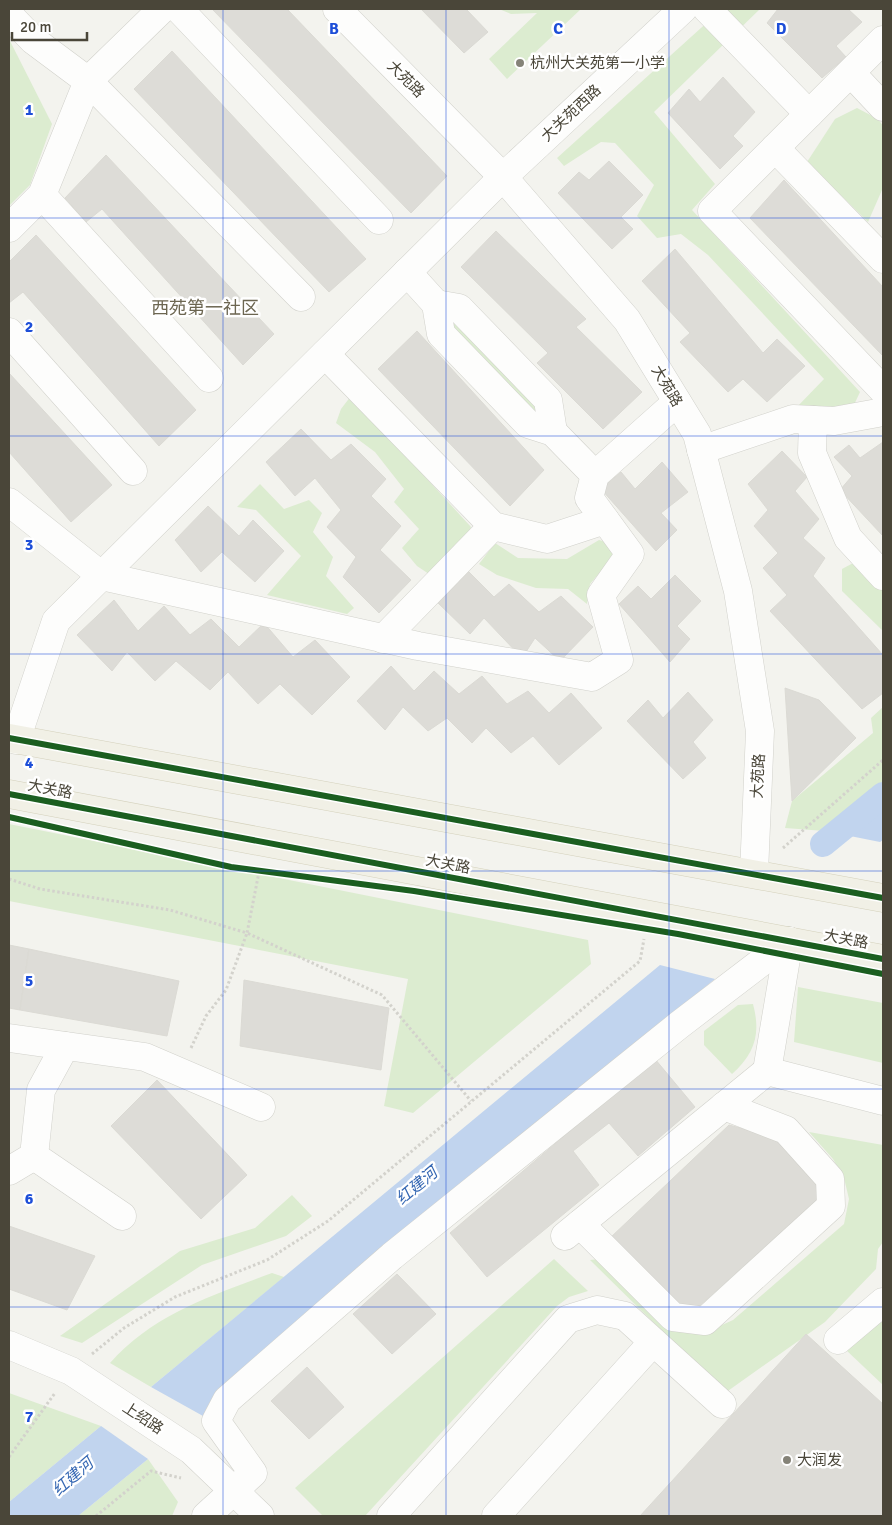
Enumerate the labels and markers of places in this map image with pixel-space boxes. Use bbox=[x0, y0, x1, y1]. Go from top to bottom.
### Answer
place label: 杭州大关苑第一小学 bbox=[530, 54, 665, 72]
marker: 杭州大关苑第一小学 bbox=[514, 57, 526, 69]
place label: 大润发 bbox=[797, 1451, 842, 1469]
marker: 大润发 bbox=[781, 1454, 793, 1466]

